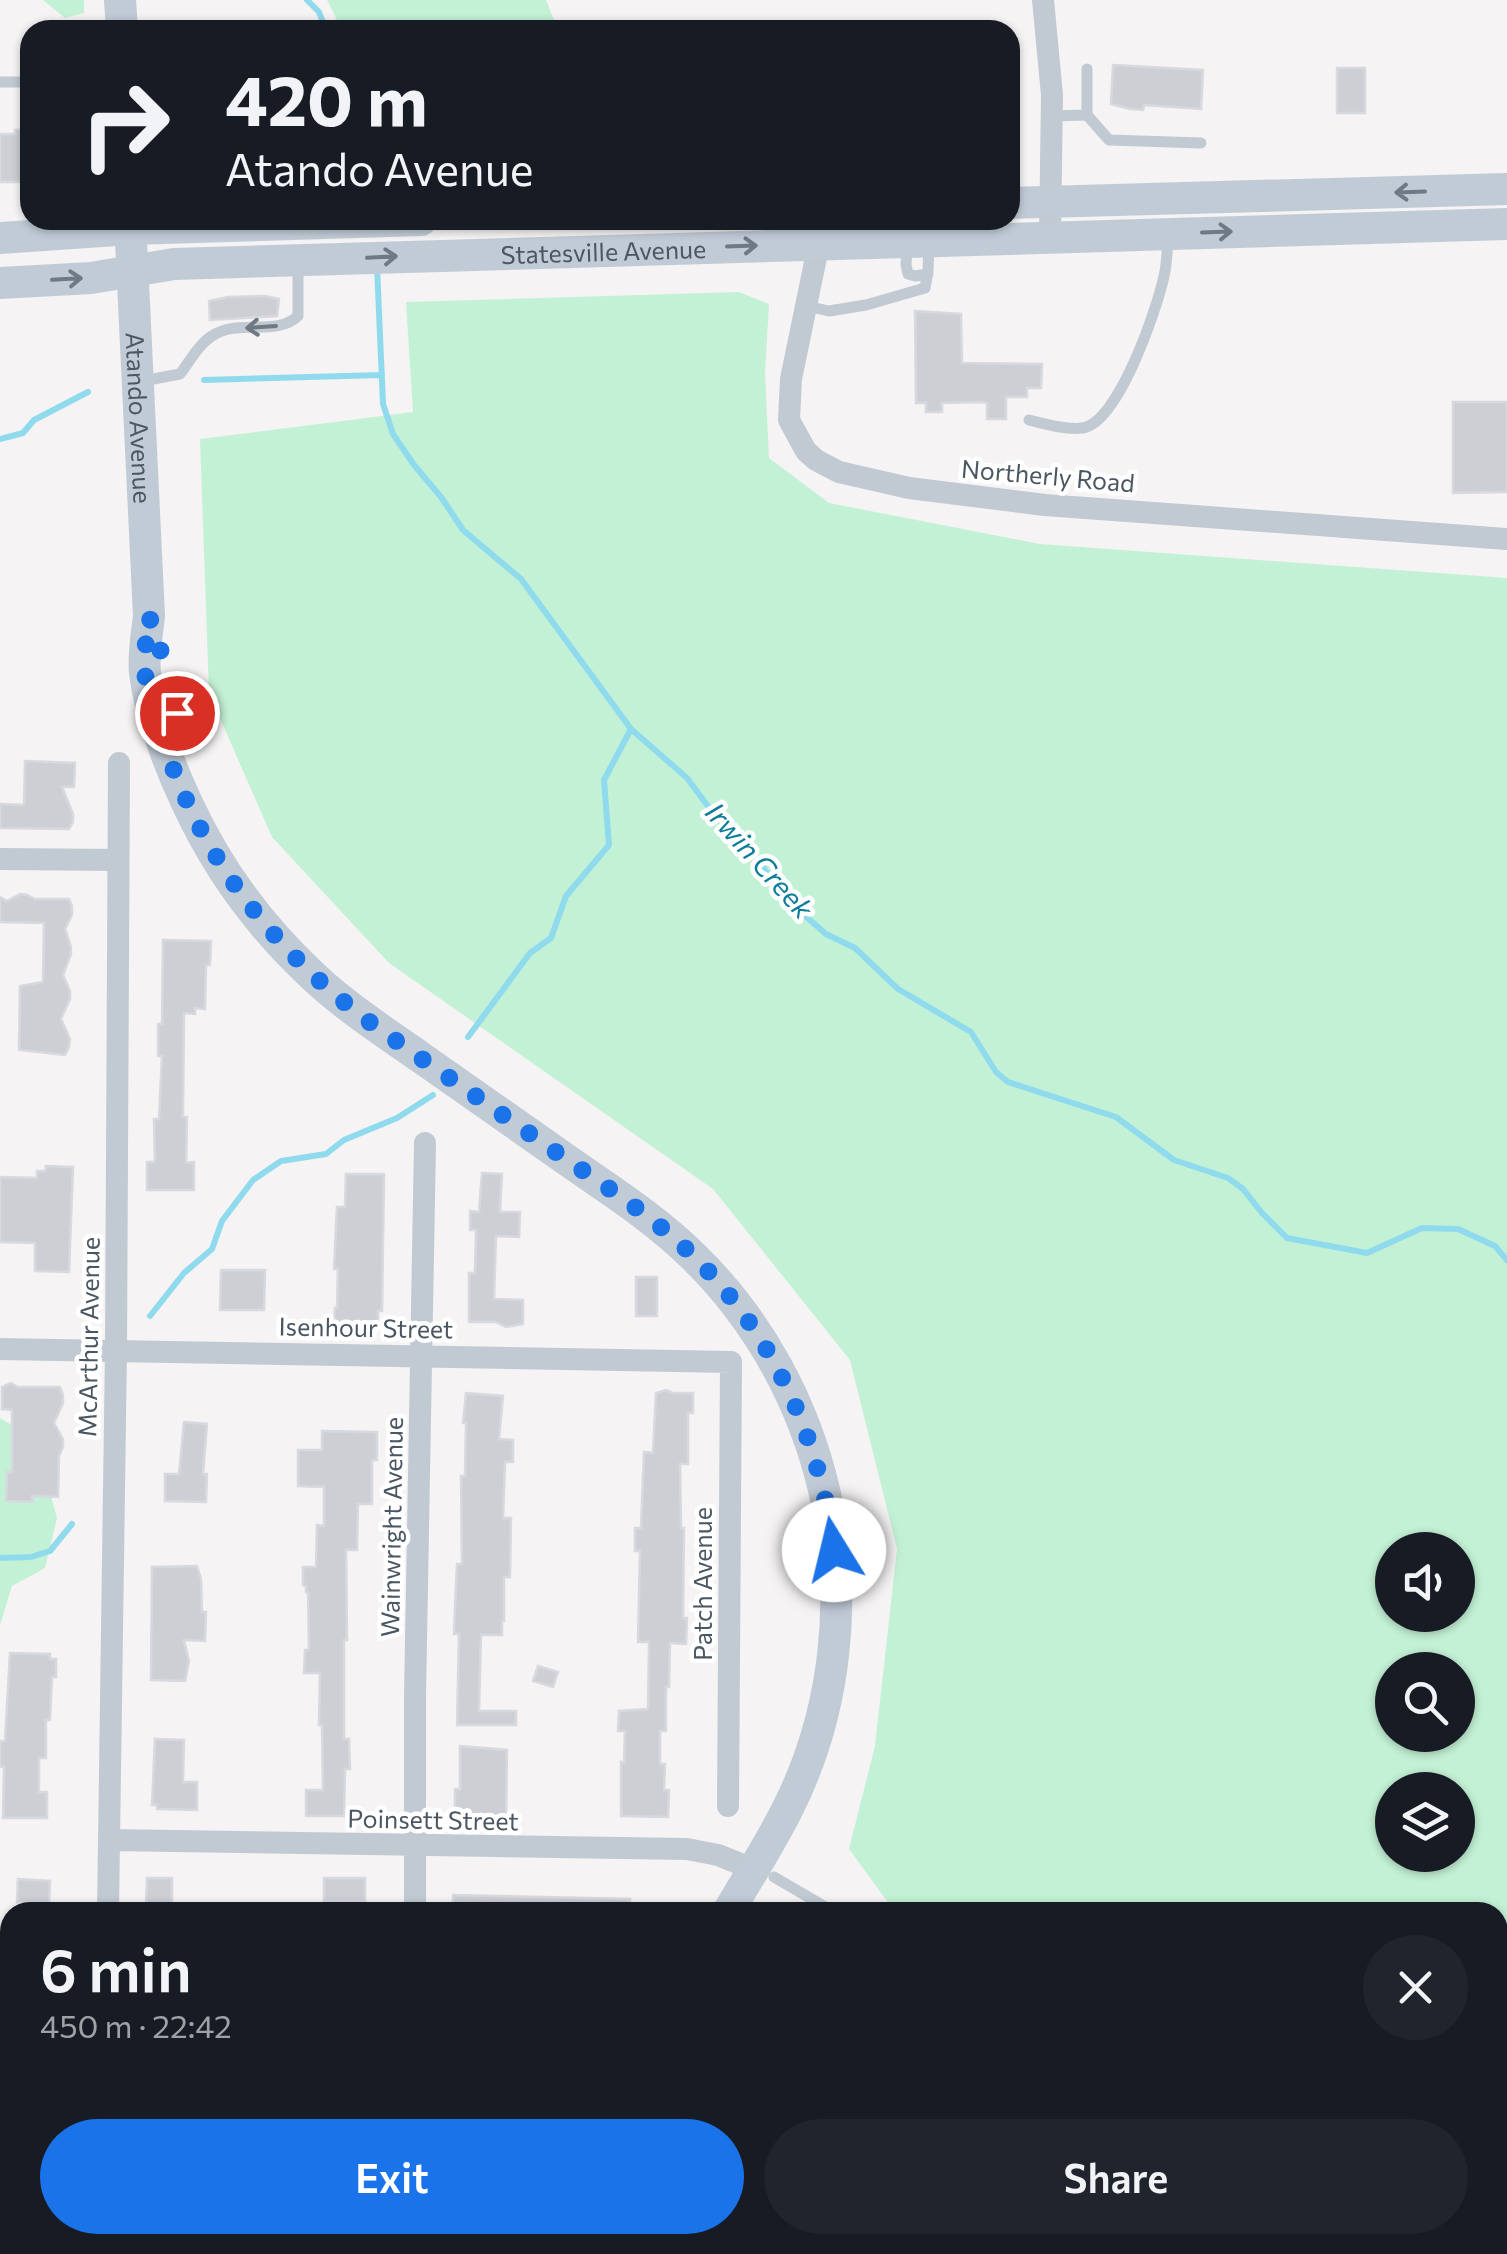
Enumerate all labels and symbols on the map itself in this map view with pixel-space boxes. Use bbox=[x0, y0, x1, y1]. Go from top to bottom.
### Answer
one-way arrow bbox=[1394, 183, 1426, 202]
one-way arrow bbox=[1200, 223, 1232, 242]
street label: Statesville Avenue bbox=[500, 233, 707, 269]
one-way arrow bbox=[726, 236, 758, 255]
one-way arrow bbox=[365, 247, 397, 266]
one-way arrow bbox=[50, 269, 82, 288]
one-way arrow bbox=[245, 318, 278, 337]
street label: Atando Avenue bbox=[120, 331, 159, 504]
street label: Northerly Road bbox=[960, 452, 1136, 498]
pin bbox=[135, 671, 220, 756]
water label: Irwin Creek bbox=[699, 795, 822, 926]
street label: McArthur Avenue bbox=[71, 1237, 105, 1437]
street label: Isenhour Street bbox=[278, 1310, 454, 1344]
street label: Wainwright Avenue bbox=[374, 1417, 408, 1637]
position arrow bbox=[782, 1498, 886, 1602]
street label: Patch Avenue bbox=[687, 1507, 717, 1661]
street label: Poinsett Street bbox=[347, 1803, 519, 1835]

